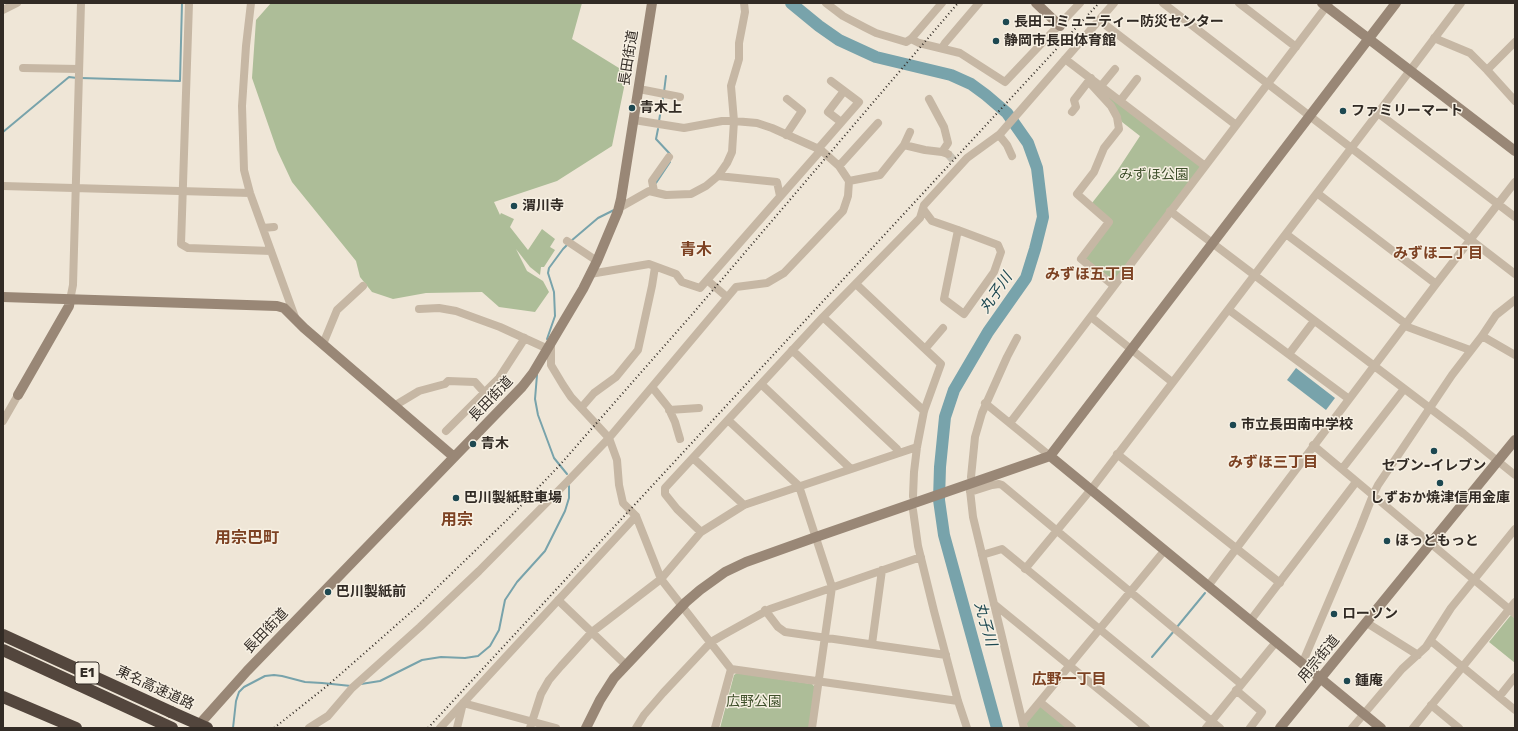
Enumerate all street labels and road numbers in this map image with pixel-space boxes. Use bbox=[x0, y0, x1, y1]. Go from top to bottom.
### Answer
street label: 長田街道 bbox=[616, 29, 642, 87]
street label: 長田街道 bbox=[466, 373, 516, 425]
street label: 長田街道 bbox=[241, 605, 291, 657]
street label: 用宗街道 bbox=[1295, 632, 1343, 686]
road number: E1 bbox=[75, 662, 99, 684]
street label: 東名高速道路 bbox=[113, 663, 197, 713]

